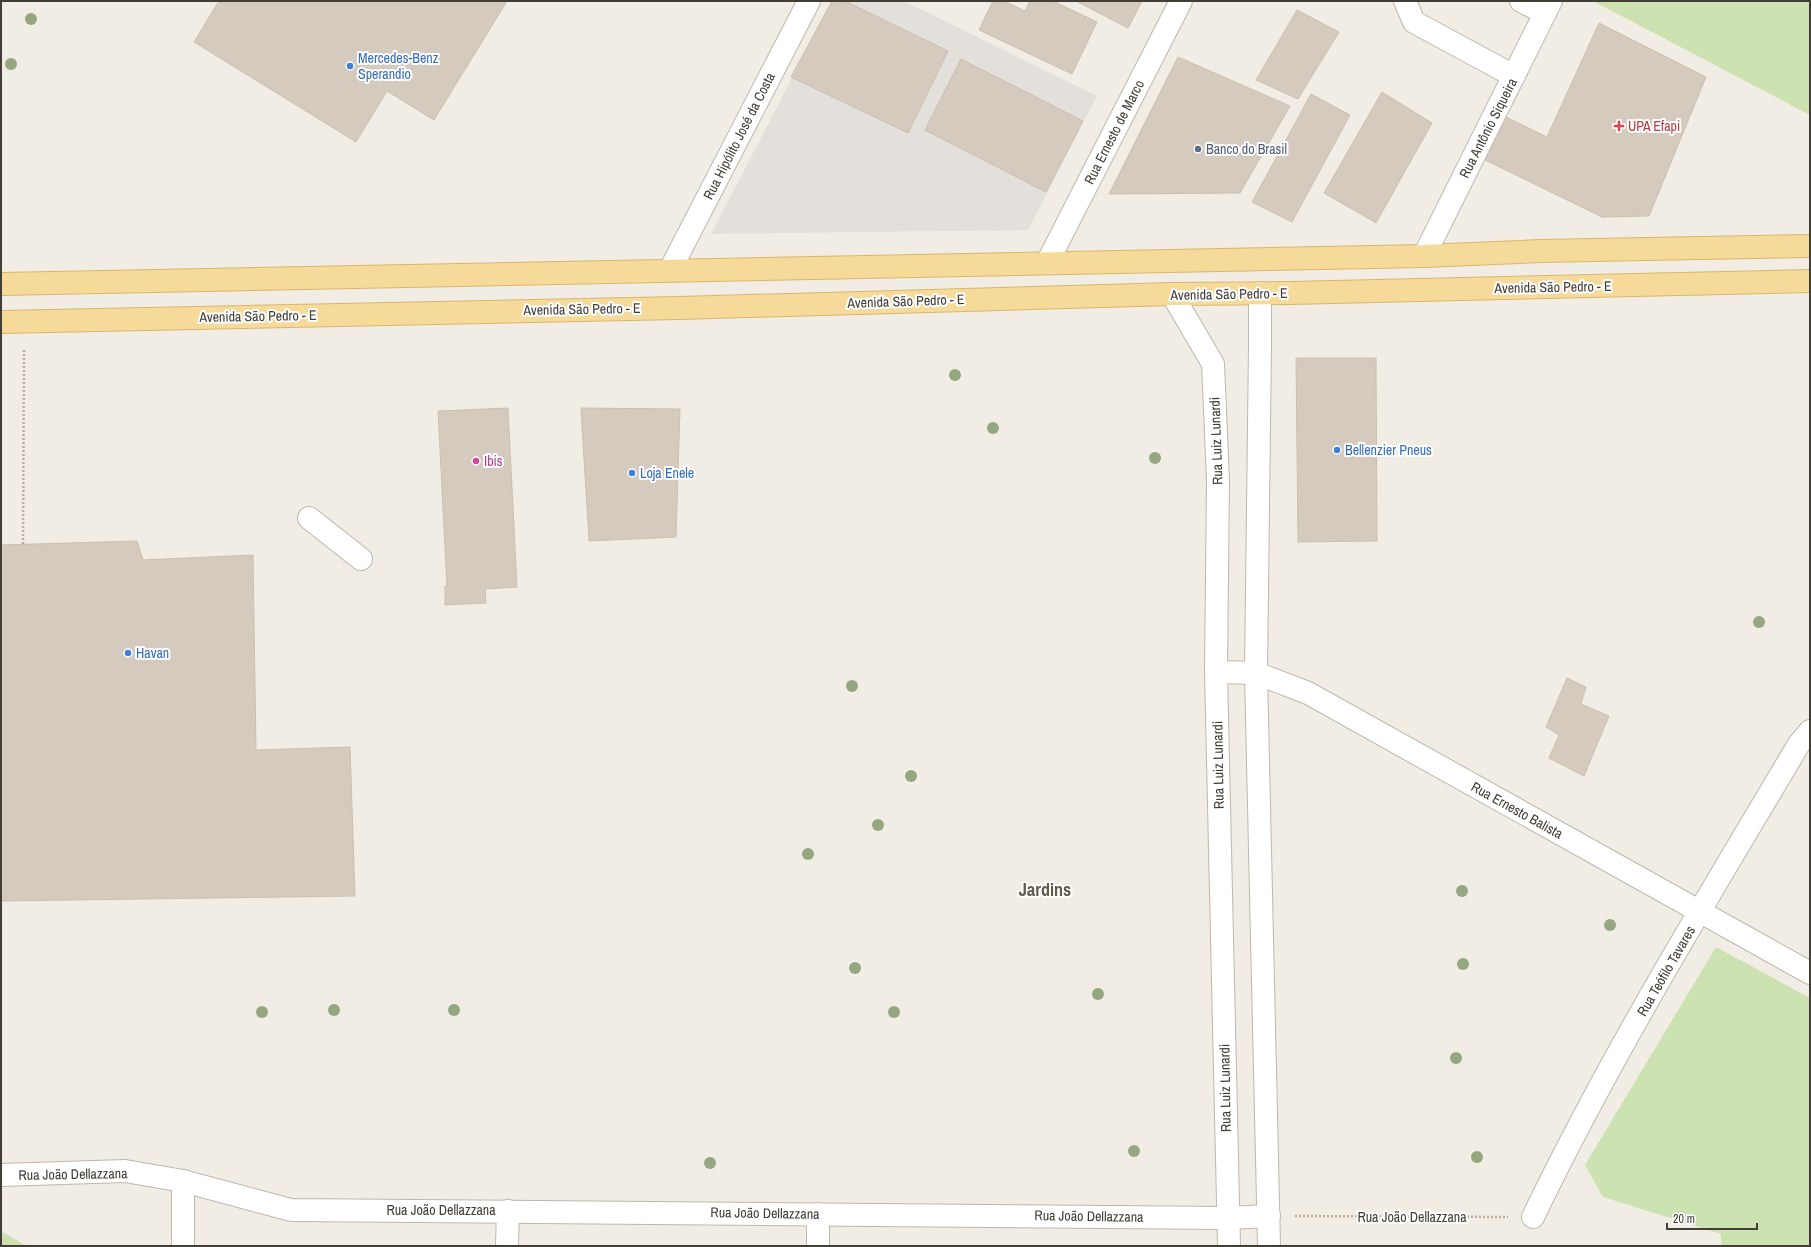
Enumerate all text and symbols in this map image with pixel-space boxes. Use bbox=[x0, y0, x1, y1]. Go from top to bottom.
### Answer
place label: Mercedes-Benz Sperandio bbox=[358, 49, 439, 83]
marker: Mercedes-Benz Sperandio bbox=[345, 61, 355, 71]
street label: Rua Hipólito José da Costa bbox=[699, 69, 779, 203]
street label: Rua Antônio Siqueira bbox=[1455, 74, 1521, 181]
street label: Rua Ernesto de Marco bbox=[1080, 77, 1148, 187]
place label: UPA Efapi bbox=[1628, 117, 1680, 135]
marker: UPA Efapi bbox=[1613, 120, 1625, 132]
place label: Banco do Brasil bbox=[1206, 140, 1287, 158]
marker: Banco do Brasil bbox=[1193, 144, 1203, 154]
street label: Avenida São Pedro - E bbox=[1493, 277, 1612, 297]
street label: Avenida São Pedro - E bbox=[1169, 284, 1288, 304]
street label: Avenida São Pedro - E bbox=[846, 290, 965, 312]
street label: Avenida São Pedro - E bbox=[522, 299, 641, 319]
street label: Avenida São Pedro - E bbox=[198, 306, 317, 326]
street label: Rua Luiz Lunardi bbox=[1205, 397, 1227, 485]
place label: Bellenzier Pneus bbox=[1345, 441, 1432, 459]
marker: Bellenzier Pneus bbox=[1332, 445, 1342, 455]
place label: Ibis bbox=[484, 452, 503, 470]
marker: Ibis bbox=[471, 456, 481, 466]
place label: Loja Enele bbox=[640, 464, 694, 482]
marker: Loja Enele bbox=[627, 468, 637, 478]
place label: Havan bbox=[136, 644, 169, 662]
marker: Havan bbox=[123, 648, 133, 658]
street label: Rua Luiz Lunardi bbox=[1208, 721, 1228, 809]
street label: Rua Ernesto Balista bbox=[1468, 777, 1567, 843]
district label: Jardins bbox=[1019, 877, 1071, 902]
street label: Rua Teófilo Tavares bbox=[1633, 922, 1699, 1019]
street label: Rua Luiz Lunardi bbox=[1215, 1044, 1235, 1132]
street label: Rua João Dellazzana bbox=[18, 1164, 128, 1184]
street label: Rua João Dellazzana bbox=[386, 1201, 496, 1219]
street label: Rua João Dellazzana bbox=[710, 1203, 820, 1223]
scale bar bbox=[1667, 1205, 1757, 1231]
street label: Rua João Dellazzana bbox=[1034, 1206, 1144, 1226]
street label: Rua João Dellazzana bbox=[1357, 1208, 1467, 1226]
text: 20 m bbox=[1673, 1211, 1695, 1227]

